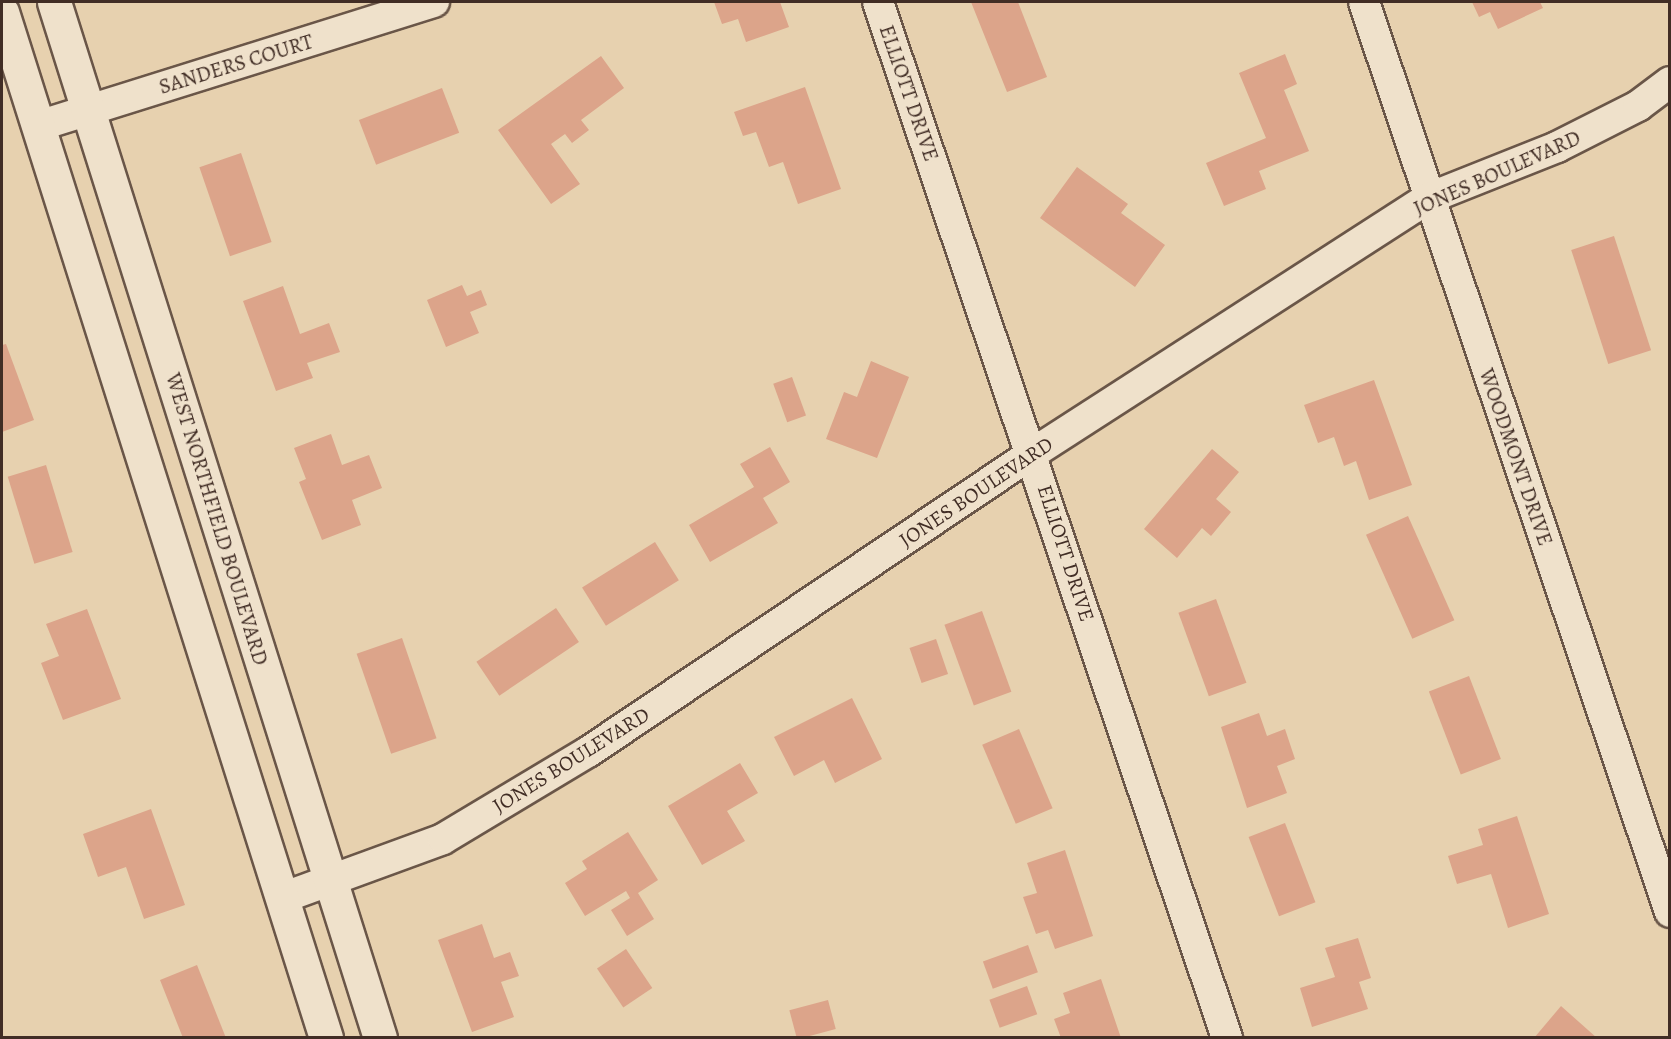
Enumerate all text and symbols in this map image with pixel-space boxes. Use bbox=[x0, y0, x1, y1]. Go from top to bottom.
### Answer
street label: ELLIOTT DRIVE bbox=[874, 22, 944, 164]
street label: SANDERS COURT bbox=[156, 29, 316, 99]
street label: JONES BOULEVARD bbox=[1410, 125, 1584, 221]
street label: WOODMONT DRIVE bbox=[1474, 365, 1558, 549]
street label: WEST NORTHFIELD BOULEVARD bbox=[160, 370, 274, 668]
street label: JONES BOULEVARD bbox=[894, 431, 1058, 553]
street label: ELLIOTT DRIVE bbox=[1032, 481, 1100, 625]
street label: JONES BOULEVARD bbox=[488, 702, 654, 818]

